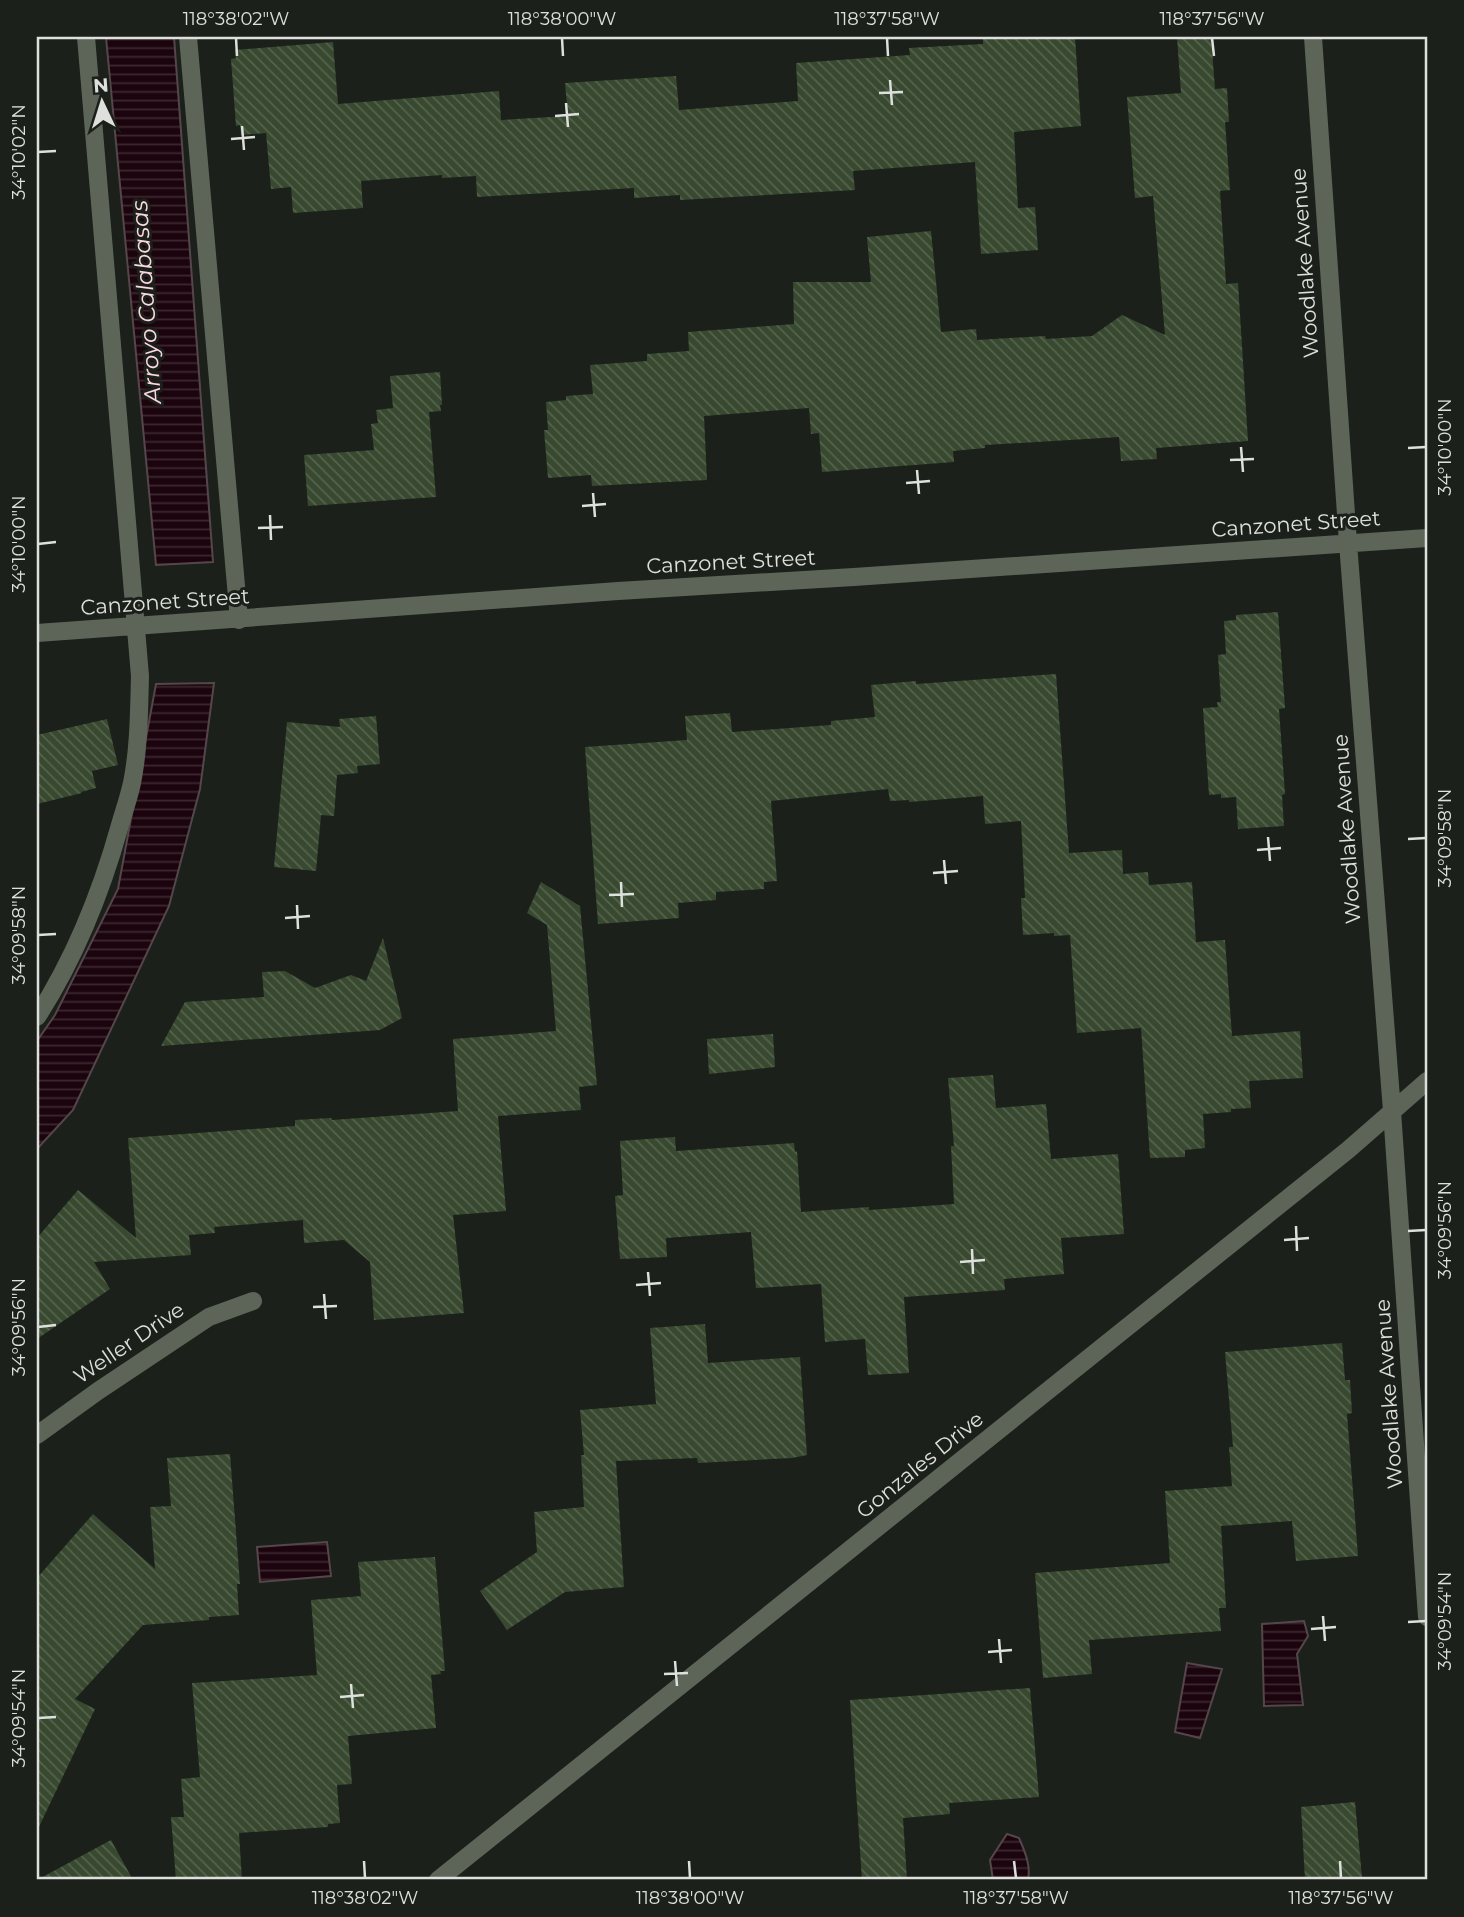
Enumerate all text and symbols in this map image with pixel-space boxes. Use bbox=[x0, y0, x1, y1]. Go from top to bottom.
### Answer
text: 118°38'02"W bbox=[183, 8, 289, 30]
text: 118°38'00"W bbox=[508, 8, 616, 30]
text: 118°37'58"W bbox=[834, 8, 940, 30]
text: 118°37'56"W bbox=[1160, 8, 1264, 30]
north arrow bbox=[66, 66, 136, 136]
text: N bbox=[92, 74, 109, 98]
text: 34°10'02"N bbox=[8, 104, 30, 200]
street label: Woodlake Avenue bbox=[1285, 167, 1324, 359]
water label: Arroyo Calabasas bbox=[125, 199, 167, 407]
text: 34°10'00"N bbox=[1434, 398, 1456, 496]
text: 34°10'00"N bbox=[8, 495, 30, 593]
street label: Canzonet Street bbox=[1211, 505, 1381, 542]
street label: Canzonet Street bbox=[646, 545, 816, 578]
street label: Canzonet Street bbox=[80, 583, 250, 620]
street label: Woodlake Avenue bbox=[1327, 733, 1366, 925]
text: 34°09'58"N bbox=[1434, 789, 1456, 887]
text: 34°09'58"N bbox=[8, 886, 30, 984]
text: 34°09'56"N bbox=[1434, 1181, 1456, 1279]
text: 34°09'56"N bbox=[8, 1278, 30, 1376]
street label: Weller Drive bbox=[69, 1296, 189, 1389]
street label: Woodlake Avenue bbox=[1369, 1298, 1408, 1490]
street label: Gonzales Drive bbox=[851, 1406, 988, 1523]
text: 34°09'54"N bbox=[1434, 1572, 1456, 1670]
text: 34°09'54"N bbox=[8, 1669, 30, 1767]
text: 118°38'02"W bbox=[312, 1887, 418, 1909]
text: 118°38'00"W bbox=[636, 1887, 744, 1909]
text: 118°37'58"W bbox=[963, 1887, 1069, 1909]
text: 118°37'56"W bbox=[1289, 1887, 1393, 1909]

